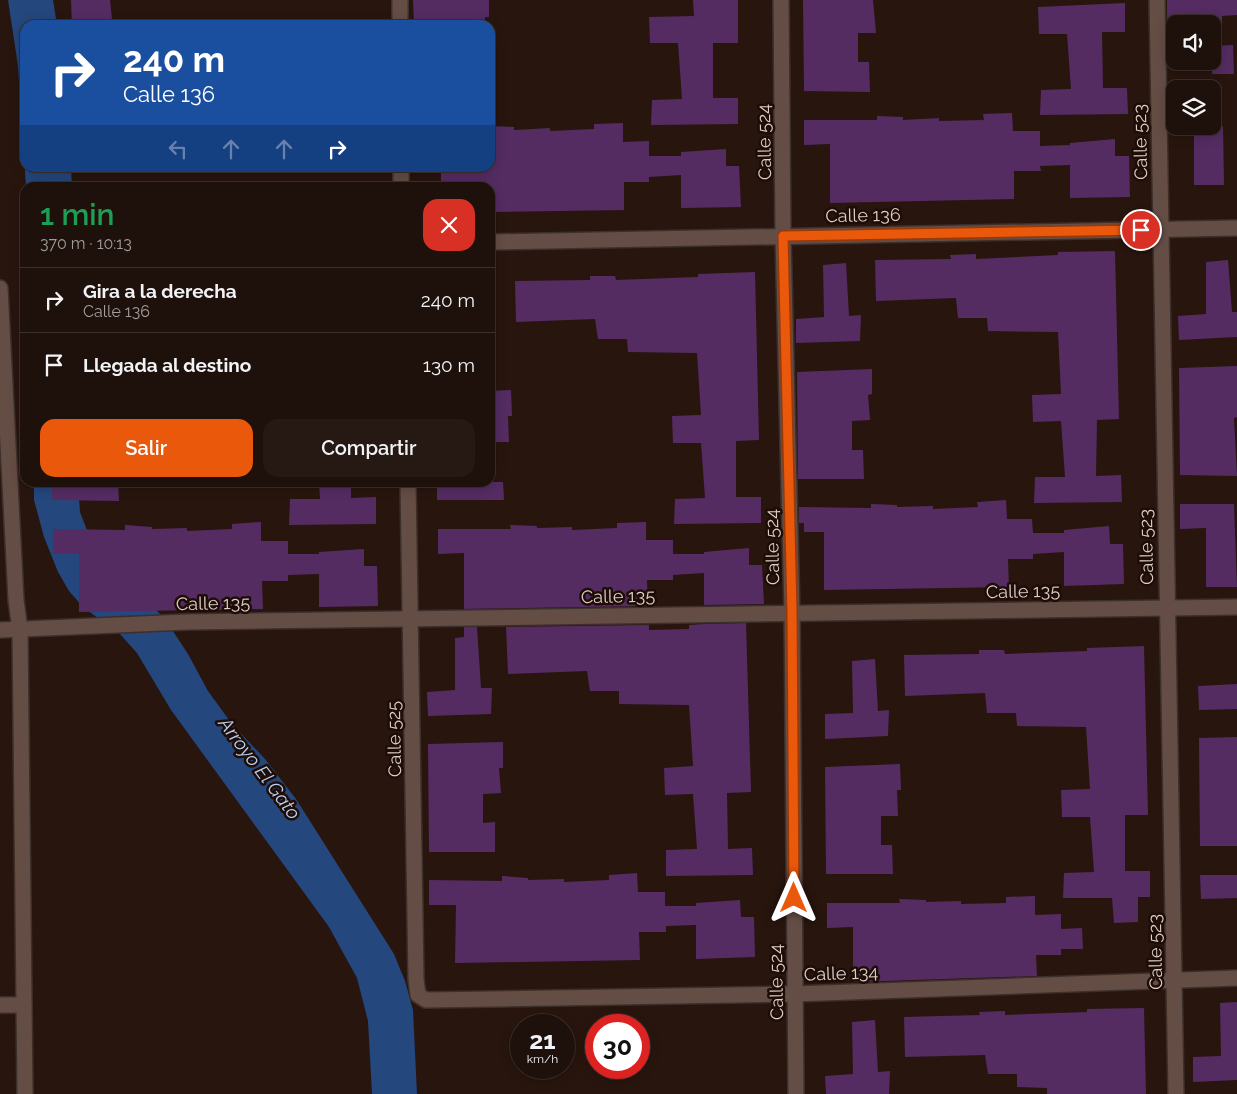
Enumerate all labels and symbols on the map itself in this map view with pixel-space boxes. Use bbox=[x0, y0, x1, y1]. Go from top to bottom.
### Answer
street label: Calle 524 bbox=[753, 104, 775, 180]
street label: Calle 523 bbox=[1129, 104, 1151, 180]
street label: Calle 136 bbox=[825, 204, 901, 226]
pin bbox=[1120, 209, 1162, 251]
street label: Calle 524 bbox=[761, 509, 783, 585]
street label: Calle 523 bbox=[1135, 509, 1157, 585]
street label: Calle 135 bbox=[986, 580, 1060, 602]
street label: Calle 135 bbox=[581, 585, 655, 607]
street label: Calle 135 bbox=[176, 592, 250, 614]
street label: Calle 525 bbox=[383, 701, 405, 777]
water label: Arroyo El Gato bbox=[214, 712, 306, 823]
position arrow bbox=[767, 871, 819, 923]
street label: Calle 523 bbox=[1144, 914, 1166, 990]
street label: Calle 524 bbox=[765, 944, 787, 1020]
street label: Calle 134 bbox=[804, 961, 879, 985]
speed limit sign: 30 bbox=[585, 1014, 650, 1079]

